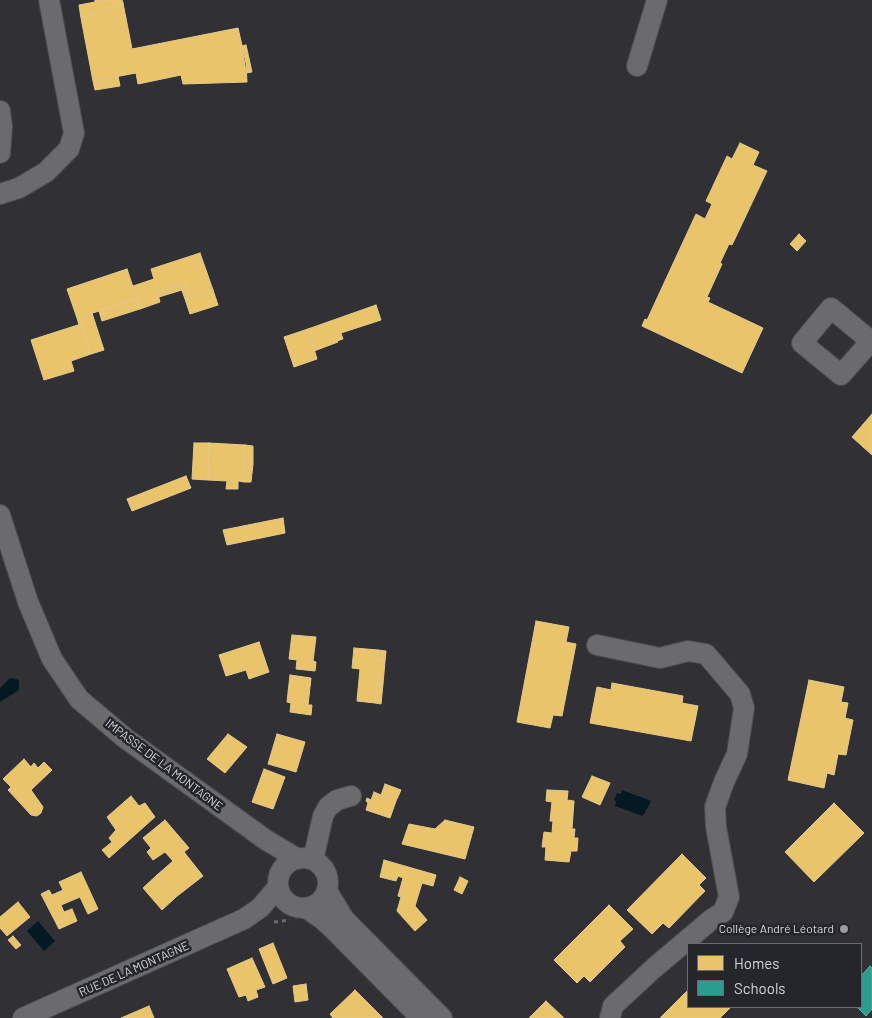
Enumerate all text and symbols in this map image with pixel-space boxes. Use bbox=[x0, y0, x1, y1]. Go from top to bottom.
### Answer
street label: IMPASSE DE LA MONTAGNE bbox=[103, 716, 225, 814]
place label: Collège André Léotard bbox=[719, 922, 834, 936]
marker: Collège André Léotard bbox=[838, 923, 850, 935]
street label: RUE DE LA MONTAGNE bbox=[77, 938, 191, 1000]
legend bbox=[687, 943, 862, 1008]
text: Homes bbox=[734, 954, 779, 972]
text: Schools bbox=[734, 979, 786, 997]

